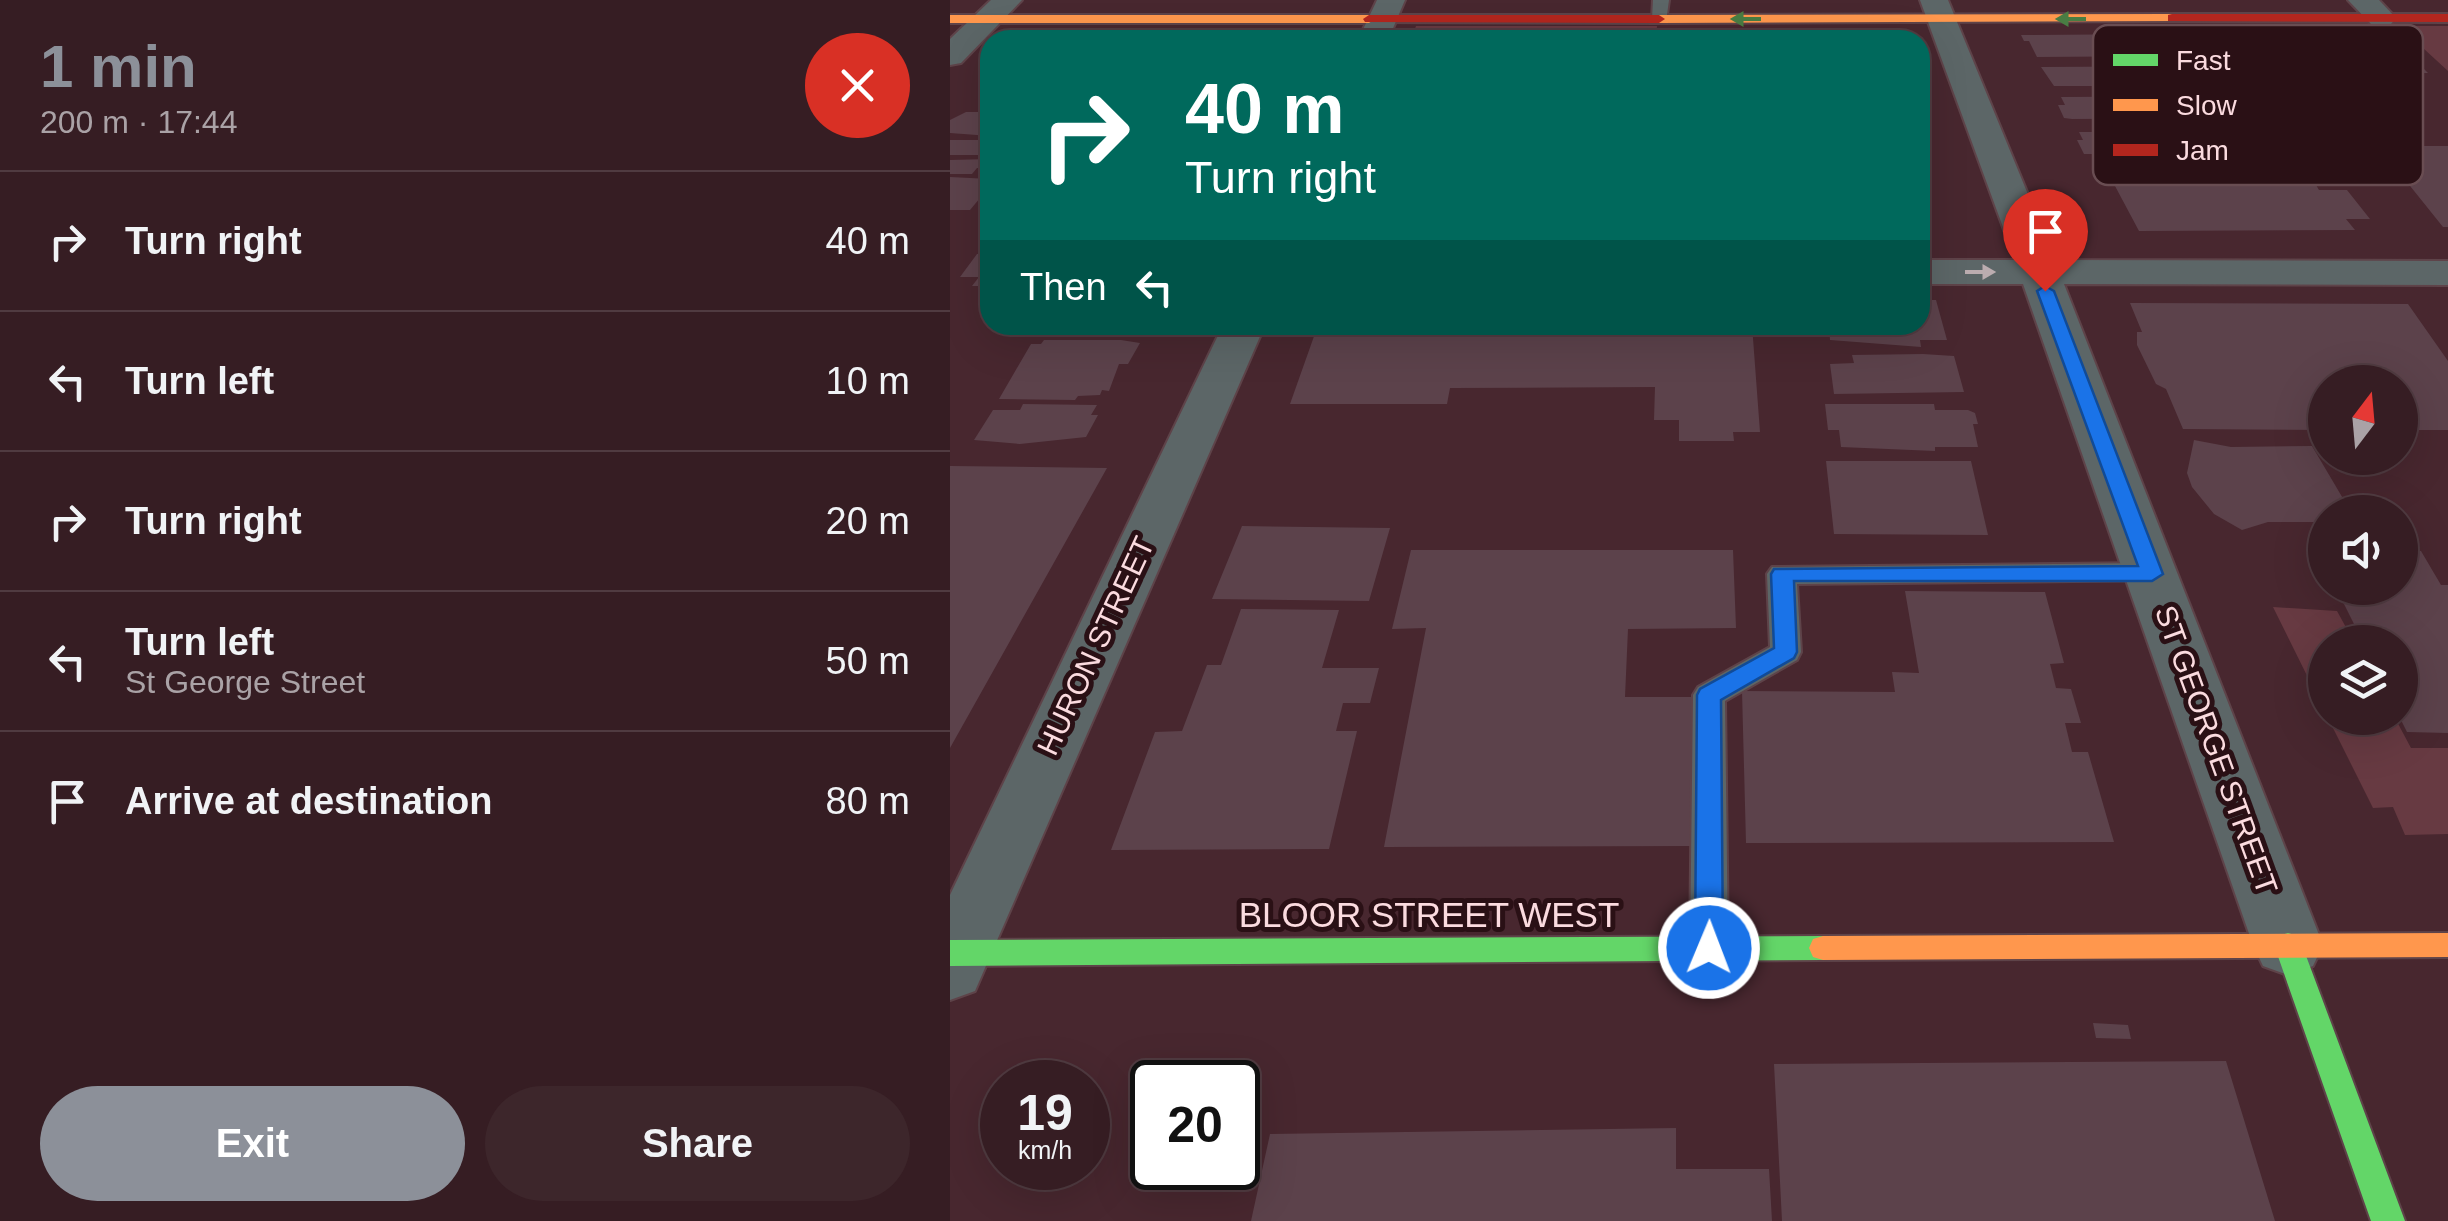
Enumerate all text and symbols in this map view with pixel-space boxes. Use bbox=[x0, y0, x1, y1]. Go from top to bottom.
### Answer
one-way arrow bbox=[1729, 11, 1761, 27]
one-way arrow bbox=[2054, 11, 2086, 27]
legend bbox=[2093, 25, 2423, 185]
text: 1 min bbox=[40, 33, 197, 100]
button: close bbox=[805, 33, 910, 138]
text: Fast bbox=[2176, 45, 2231, 76]
icon: right bbox=[1020, 70, 1150, 200]
text: 40 m bbox=[1185, 70, 1345, 148]
text: Slow bbox=[2176, 90, 2237, 121]
text: 200 m · 17:44 bbox=[40, 104, 237, 140]
text: Jam bbox=[2176, 135, 2229, 166]
text: Turn right bbox=[1185, 152, 1376, 203]
pin bbox=[2003, 189, 2088, 292]
icon: arrive bbox=[2018, 204, 2073, 259]
icon: right bbox=[40, 214, 95, 269]
text: Turn right bbox=[125, 220, 302, 262]
text: 40 m bbox=[826, 220, 910, 262]
icon: left bbox=[1127, 260, 1182, 315]
one-way arrow bbox=[1964, 264, 1996, 280]
text: Then bbox=[1020, 266, 1107, 308]
icon: left bbox=[40, 354, 95, 409]
text: Turn left bbox=[125, 360, 274, 402]
text: 10 m bbox=[826, 360, 910, 402]
north arrow bbox=[2308, 365, 2418, 475]
map controls bbox=[2308, 365, 2418, 735]
icon: right bbox=[40, 494, 95, 549]
button: sound bbox=[2308, 495, 2418, 605]
text: Turn right bbox=[125, 500, 302, 542]
text: 20 m bbox=[826, 500, 910, 542]
street label: HURON STREET bbox=[1031, 532, 1161, 760]
street label: ST GEORGE STREET bbox=[2149, 601, 2284, 899]
text: Turn left bbox=[125, 621, 274, 663]
button: layers bbox=[2308, 625, 2418, 735]
icon: left bbox=[40, 634, 95, 689]
text: 50 m bbox=[826, 640, 910, 682]
text: St George Street bbox=[125, 664, 365, 700]
icon: arrive bbox=[40, 774, 95, 829]
text: Arrive at destination bbox=[125, 780, 492, 822]
text: 80 m bbox=[826, 780, 910, 822]
street label: BLOOR STREET WEST bbox=[1239, 895, 1619, 934]
position arrow bbox=[1657, 896, 1761, 1000]
speed limit sign: 20 bbox=[1130, 1060, 1260, 1190]
text: 19 bbox=[1017, 1085, 1073, 1141]
button: Exit bbox=[40, 1086, 465, 1201]
button: Share bbox=[485, 1086, 910, 1201]
text: km/h bbox=[1018, 1136, 1072, 1164]

